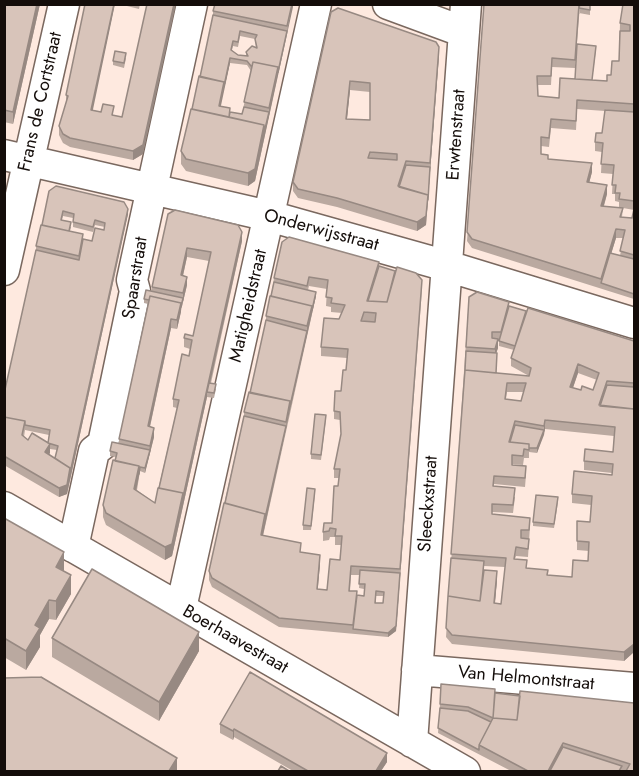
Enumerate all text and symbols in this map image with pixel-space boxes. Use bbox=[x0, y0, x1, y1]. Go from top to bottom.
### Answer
street label: Frans de Cortstraat bbox=[14, 30, 68, 174]
street label: Erwtenstraat bbox=[443, 89, 471, 181]
street label: Onderwijsstraat bbox=[261, 205, 381, 257]
street label: Spaarstraat bbox=[119, 235, 153, 321]
street label: Matigheidstraat bbox=[225, 247, 273, 365]
street label: Sleeckxstraat bbox=[415, 455, 443, 553]
street label: Boerhaavestraat bbox=[178, 601, 292, 679]
street label: Van Helmontstraat bbox=[457, 662, 595, 696]

